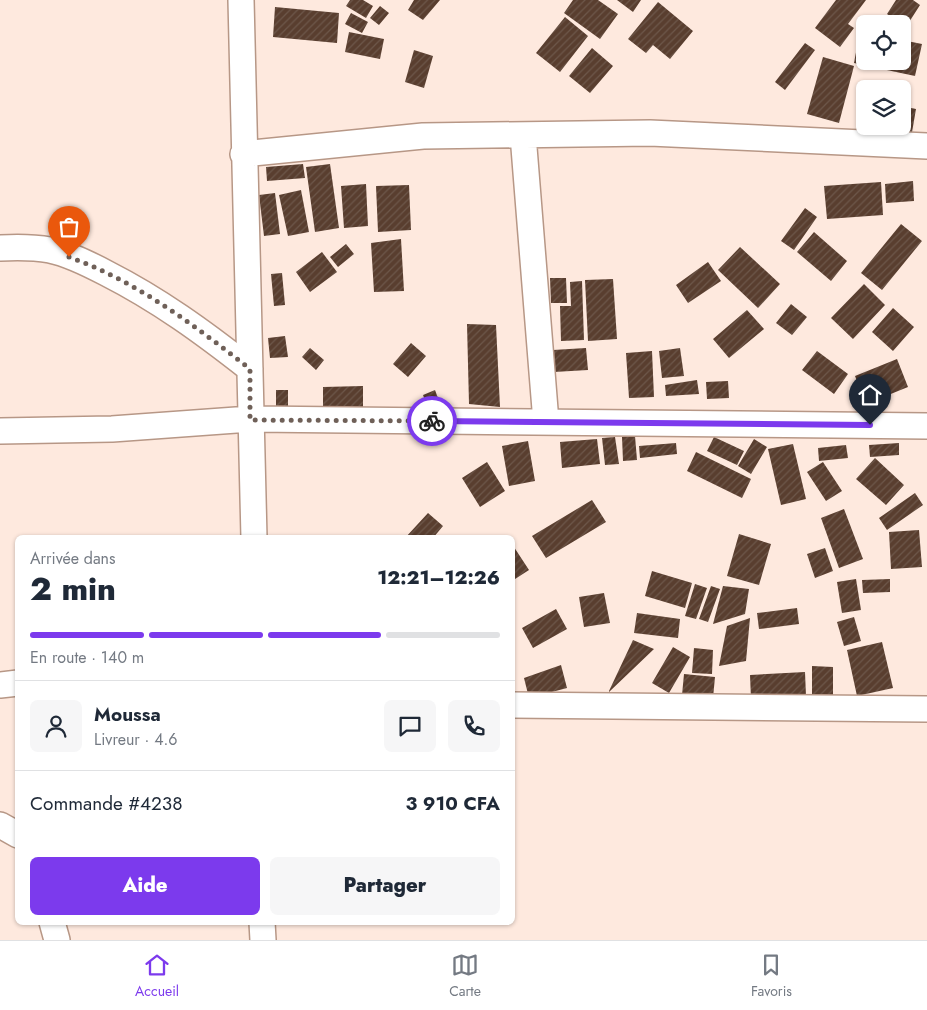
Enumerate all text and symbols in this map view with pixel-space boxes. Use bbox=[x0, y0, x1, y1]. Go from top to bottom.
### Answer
map controls bbox=[856, 15, 911, 135]
button: locate bbox=[856, 15, 911, 70]
button: layers bbox=[856, 80, 911, 135]
pin bbox=[48, 206, 90, 257]
icon: bag bbox=[55, 213, 83, 241]
pin bbox=[849, 374, 891, 425]
icon: home bbox=[856, 381, 884, 409]
courier bbox=[407, 396, 457, 446]
icon: bike bbox=[418, 407, 446, 435]
text: Arrivée dans bbox=[30, 547, 115, 570]
text: 12:21–12:26 bbox=[377, 564, 500, 591]
text: 2 min bbox=[30, 566, 116, 612]
text: En route · 140 m bbox=[30, 646, 144, 669]
button: person bbox=[30, 700, 82, 752]
button: chat bbox=[384, 700, 436, 752]
button: phone bbox=[448, 700, 500, 752]
text: Moussa bbox=[94, 701, 161, 728]
text: Livreur · 4.6 bbox=[94, 728, 178, 751]
text: Commande #4238 bbox=[30, 790, 183, 817]
text: 3 910 CFA bbox=[405, 790, 500, 817]
button: Aide bbox=[30, 857, 260, 915]
button: Partager bbox=[270, 857, 500, 915]
tab: Accueil bbox=[135, 951, 179, 1001]
tab: Carte bbox=[449, 951, 481, 1001]
tab: Favoris bbox=[751, 951, 792, 1001]

